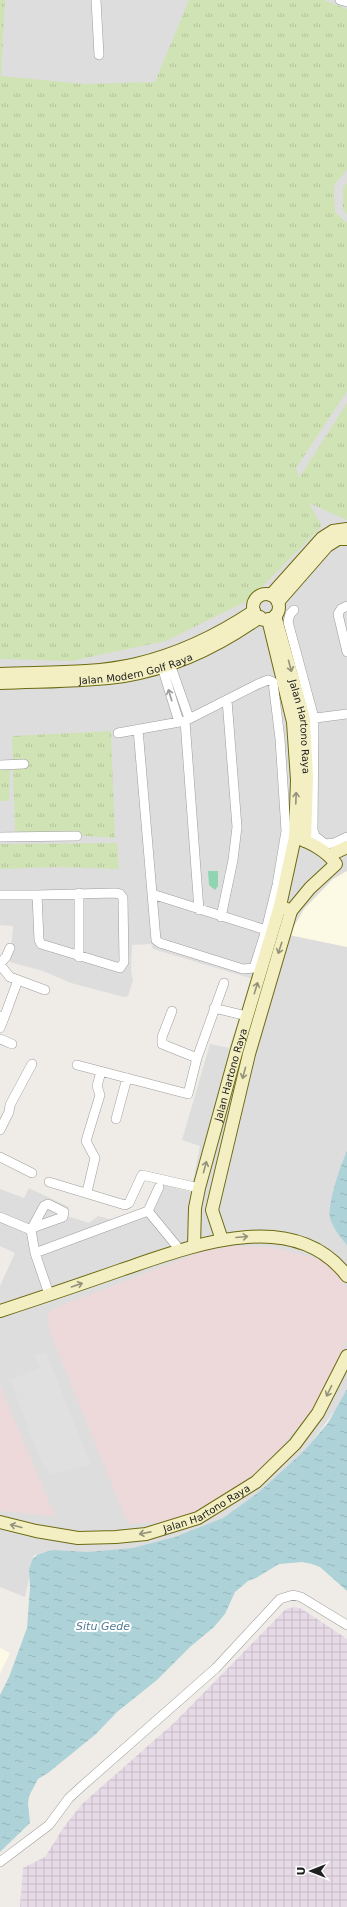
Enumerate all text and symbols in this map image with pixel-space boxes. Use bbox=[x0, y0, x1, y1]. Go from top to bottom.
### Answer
street label: Jalan Modern Golf Raya bbox=[77, 651, 194, 686]
one-way arrow bbox=[287, 660, 294, 673]
street label: Jalan Hartono Raya bbox=[287, 677, 312, 774]
one-way arrow bbox=[166, 688, 173, 701]
one-way arrow bbox=[292, 792, 300, 805]
one-way arrow bbox=[276, 941, 283, 954]
one-way arrow bbox=[252, 982, 260, 994]
street label: Jalan Hartono Raya bbox=[212, 1027, 249, 1123]
one-way arrow bbox=[240, 1066, 247, 1079]
one-way arrow bbox=[202, 1161, 209, 1174]
one-way arrow bbox=[235, 1234, 248, 1241]
one-way arrow bbox=[70, 1281, 83, 1288]
one-way arrow bbox=[325, 1384, 332, 1396]
street label: Jalan Hartono Raya bbox=[161, 1482, 252, 1535]
one-way arrow bbox=[10, 1522, 23, 1529]
one-way arrow bbox=[139, 1530, 152, 1538]
water label: Situ Gede bbox=[76, 1620, 130, 1633]
north arrow bbox=[291, 1851, 331, 1891]
text: U bbox=[295, 1867, 308, 1875]

